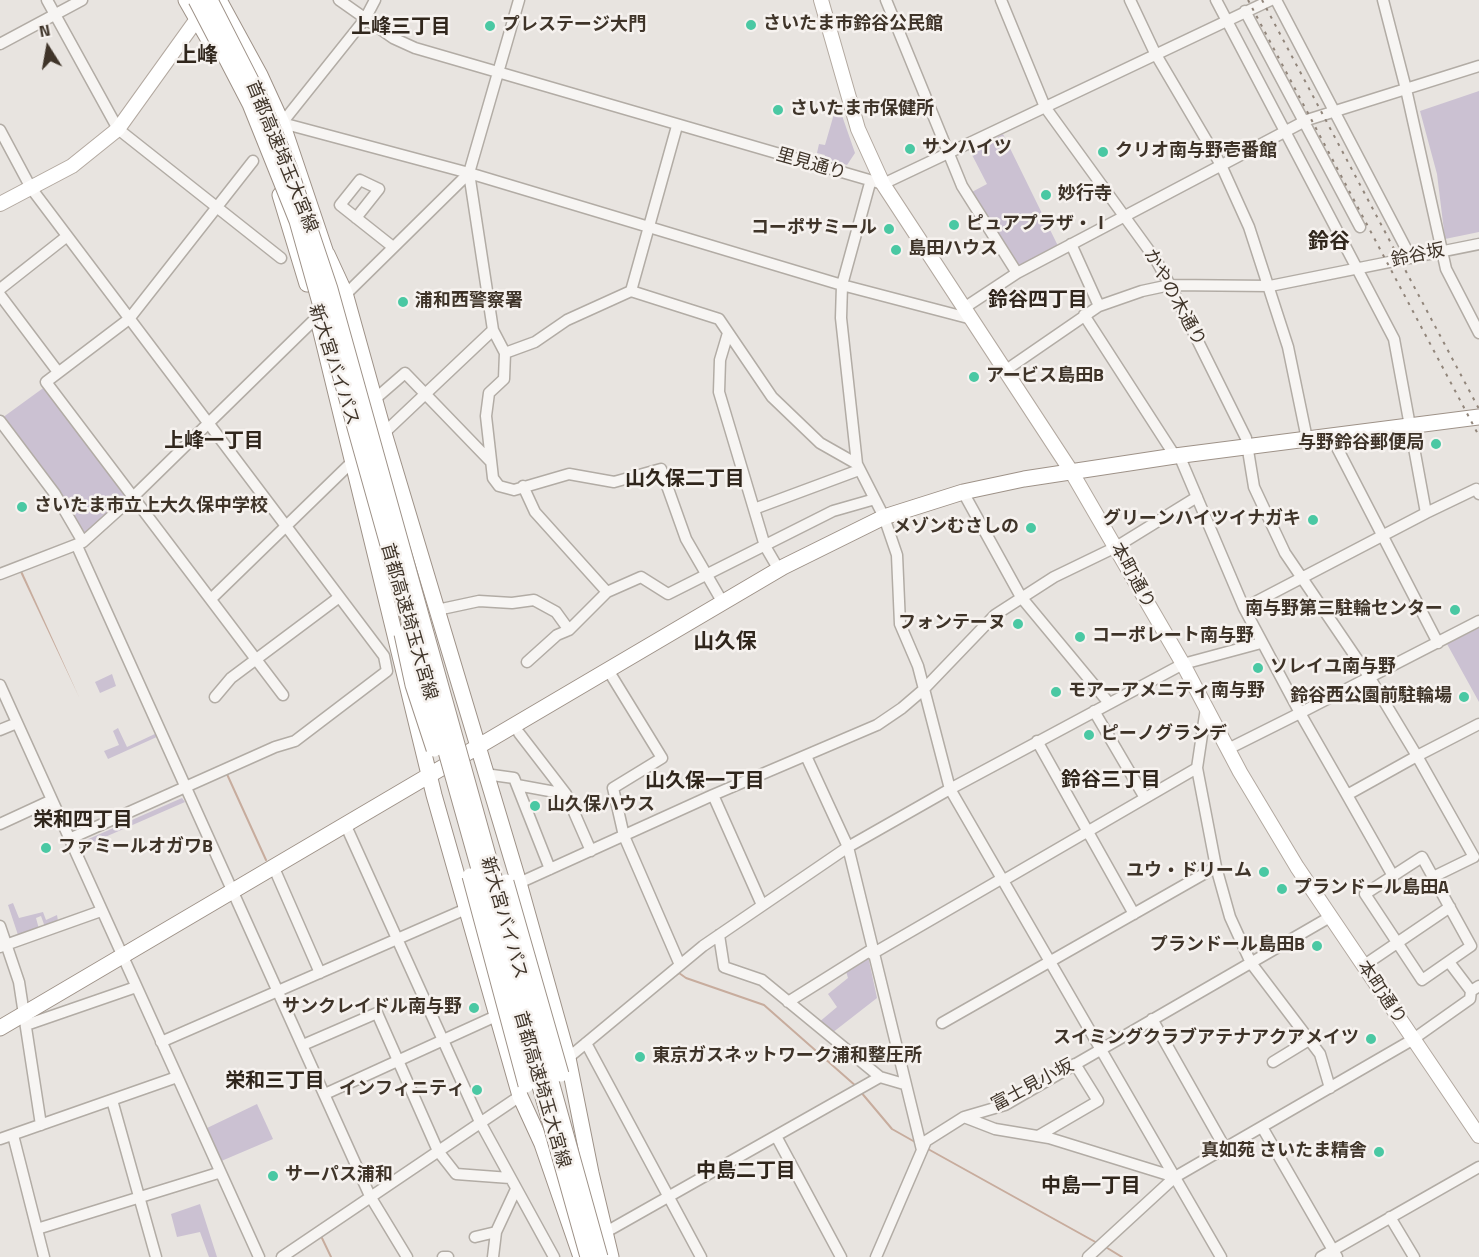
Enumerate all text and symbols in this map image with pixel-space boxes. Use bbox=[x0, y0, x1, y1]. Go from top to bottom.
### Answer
place label: さいたま市鈴谷公民館 bbox=[763, 14, 943, 36]
place label: プレステージ大門 bbox=[502, 15, 646, 37]
district label: 上峰三丁目 bbox=[351, 16, 451, 40]
text: N bbox=[37, 17, 52, 43]
north arrow bbox=[18, 18, 78, 78]
marker: さいたま市鈴谷公民館 bbox=[744, 18, 758, 32]
marker: プレステージ大門 bbox=[483, 19, 497, 33]
district label: 上峰 bbox=[176, 44, 218, 70]
street label: 首都高速埼玉大宮線 bbox=[241, 78, 321, 236]
place label: さいたま市保健所 bbox=[790, 99, 934, 121]
marker: さいたま市保健所 bbox=[771, 103, 785, 117]
place label: サンハイツ bbox=[922, 138, 1012, 160]
place label: クリオ南与野壱番館 bbox=[1115, 141, 1277, 163]
marker: サンハイツ bbox=[903, 142, 917, 156]
street label: 里見通り bbox=[773, 145, 849, 185]
marker: クリオ南与野壱番館 bbox=[1096, 145, 1110, 159]
place label: 妙行寺 bbox=[1058, 184, 1112, 206]
marker: 妙行寺 bbox=[1039, 188, 1053, 202]
place label: ピュアプラザ・Ⅰ bbox=[966, 214, 1110, 236]
place label: コーポサミール bbox=[751, 218, 877, 240]
marker: ピュアプラザ・Ⅰ bbox=[947, 218, 961, 232]
marker: コーポサミール bbox=[882, 222, 896, 236]
district label: 鈴谷 bbox=[1308, 230, 1350, 256]
place label: 島田ハウス bbox=[908, 239, 998, 261]
street label: 鈴谷坂 bbox=[1389, 240, 1447, 272]
marker: 島田ハウス bbox=[889, 243, 903, 257]
street label: かやの木通り bbox=[1138, 246, 1210, 350]
district label: 鈴谷四丁目 bbox=[988, 289, 1088, 313]
place label: 浦和西警察署 bbox=[415, 291, 523, 313]
marker: 浦和西警察署 bbox=[396, 295, 410, 309]
street label: 新大宮バイパス bbox=[303, 302, 363, 428]
place label: アービス島田B bbox=[986, 366, 1104, 388]
marker: アービス島田B bbox=[967, 370, 981, 384]
district label: 上峰一丁目 bbox=[164, 430, 264, 454]
place label: 与野鈴谷郵便局 bbox=[1298, 433, 1424, 455]
marker: 与野鈴谷郵便局 bbox=[1429, 437, 1443, 451]
district label: 山久保二丁目 bbox=[625, 468, 745, 492]
place label: さいたま市立上大久保中学校 bbox=[34, 496, 268, 518]
marker: さいたま市立上大久保中学校 bbox=[15, 500, 29, 514]
place label: グリーンハイツイナガキ bbox=[1103, 509, 1301, 531]
marker: グリーンハイツイナガキ bbox=[1306, 513, 1320, 527]
place label: メゾンむさしの bbox=[893, 517, 1019, 539]
marker: メゾンむさしの bbox=[1024, 521, 1038, 535]
street label: 本町通り bbox=[1105, 539, 1159, 613]
street label: 首都高速埼玉大宮線 bbox=[375, 541, 441, 703]
place label: 南与野第三駐輪センター bbox=[1245, 599, 1443, 621]
marker: 南与野第三駐輪センター bbox=[1448, 603, 1462, 617]
place label: フォンテーヌ bbox=[898, 613, 1006, 635]
marker: フォンテーヌ bbox=[1011, 617, 1025, 631]
place label: コーポレート南与野 bbox=[1092, 626, 1254, 648]
district label: 山久保 bbox=[694, 630, 756, 656]
marker: コーポレート南与野 bbox=[1073, 630, 1087, 644]
place label: ソレイユ南与野 bbox=[1270, 657, 1396, 679]
marker: ソレイユ南与野 bbox=[1251, 661, 1265, 675]
place label: モアーアメニティ南与野 bbox=[1068, 681, 1265, 703]
marker: モアーアメニティ南与野 bbox=[1049, 685, 1063, 699]
place label: 鈴谷西公園前駐輪場 bbox=[1290, 686, 1452, 708]
marker: 鈴谷西公園前駐輪場 bbox=[1457, 690, 1471, 704]
place label: ピーノグランデ bbox=[1101, 724, 1227, 746]
marker: ピーノグランデ bbox=[1082, 728, 1096, 742]
district label: 鈴谷三丁目 bbox=[1061, 769, 1161, 793]
district label: 山久保一丁目 bbox=[645, 770, 765, 794]
place label: 山久保ハウス bbox=[547, 795, 655, 817]
marker: 山久保ハウス bbox=[528, 799, 542, 813]
district label: 栄和四丁目 bbox=[33, 809, 133, 833]
place label: ファミールオガワB bbox=[58, 837, 213, 859]
marker: ファミールオガワB bbox=[39, 841, 53, 855]
street label: 新大宮バイパス bbox=[475, 854, 531, 982]
place label: ユウ・ドリーム bbox=[1126, 861, 1252, 883]
marker: ユウ・ドリーム bbox=[1257, 865, 1271, 879]
place label: プランドール島田A bbox=[1294, 878, 1449, 900]
marker: プランドール島田A bbox=[1275, 882, 1289, 896]
place label: プランドール島田B bbox=[1150, 935, 1305, 957]
marker: プランドール島田B bbox=[1310, 939, 1324, 953]
street label: 本町通り bbox=[1352, 957, 1410, 1029]
place label: サンクレイドル南与野 bbox=[282, 997, 462, 1019]
marker: サンクレイドル南与野 bbox=[467, 1001, 481, 1015]
street label: 首都高速埼玉大宮線 bbox=[508, 1009, 574, 1171]
place label: スイミングクラブアテナアクアメイツ bbox=[1053, 1028, 1359, 1050]
marker: スイミングクラブアテナアクアメイツ bbox=[1364, 1032, 1378, 1046]
place label: 東京ガスネットワーク浦和整圧所 bbox=[652, 1046, 922, 1068]
marker: 東京ガスネットワーク浦和整圧所 bbox=[633, 1050, 647, 1064]
street label: 富士見小坂 bbox=[988, 1055, 1078, 1117]
district label: 栄和三丁目 bbox=[225, 1070, 325, 1094]
place label: インフィニティ bbox=[339, 1079, 465, 1101]
marker: インフィニティ bbox=[470, 1083, 484, 1097]
place label: 真如苑 さいたま精舎 bbox=[1201, 1141, 1367, 1163]
marker: 真如苑 さいたま精舎 bbox=[1372, 1145, 1386, 1159]
district label: 中島二丁目 bbox=[696, 1160, 796, 1184]
place label: サーパス浦和 bbox=[285, 1165, 393, 1187]
marker: サーパス浦和 bbox=[266, 1169, 280, 1183]
district label: 中島一丁目 bbox=[1041, 1175, 1141, 1199]

